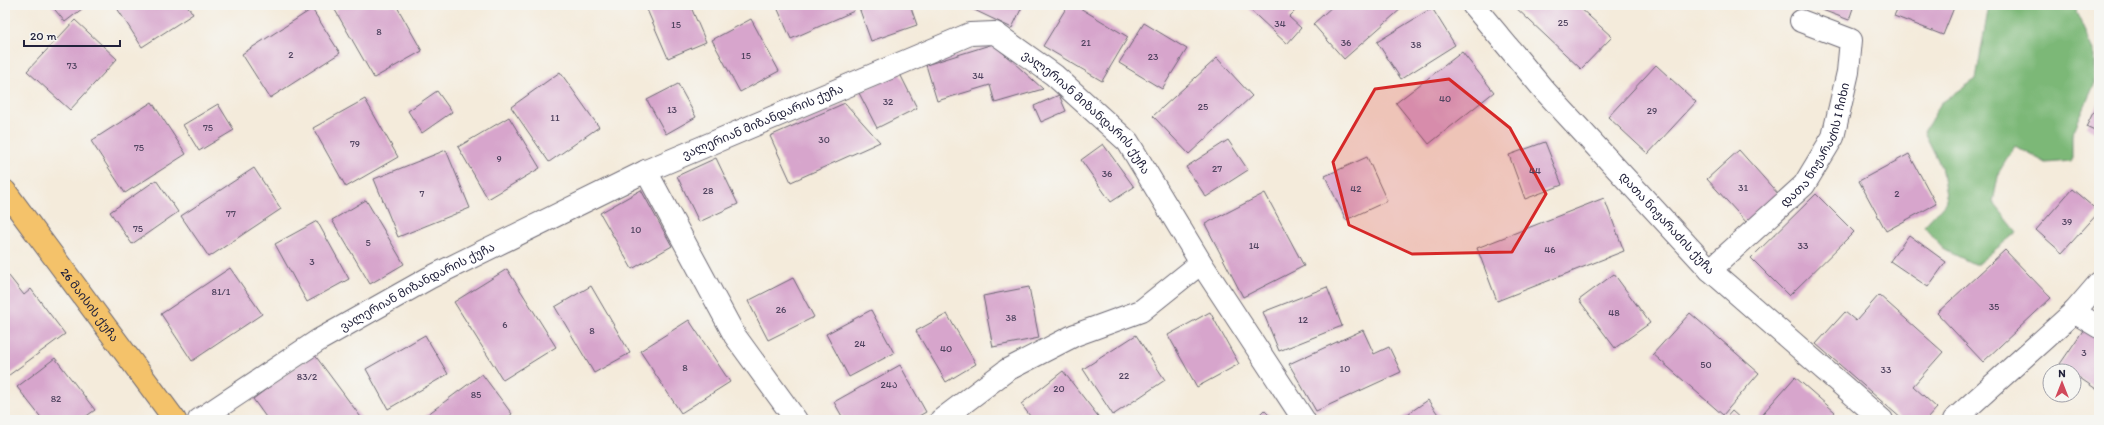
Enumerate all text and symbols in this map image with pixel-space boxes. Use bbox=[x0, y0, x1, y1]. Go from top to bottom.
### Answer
house number: 25 bbox=[1558, 16, 1568, 29]
house number: 34 bbox=[1274, 17, 1286, 30]
house number: 15 bbox=[671, 18, 681, 31]
scale bar bbox=[24, 22, 120, 48]
house number: 8 bbox=[376, 25, 382, 38]
text: 20 m bbox=[30, 29, 57, 43]
house number: 21 bbox=[1081, 36, 1091, 49]
house number: 36 bbox=[1341, 36, 1351, 49]
house number: 38 bbox=[1411, 38, 1422, 51]
house number: 2 bbox=[288, 48, 294, 61]
street label: ვალერიან მიზანდარის ქუჩა bbox=[1019, 48, 1153, 177]
house number: 15 bbox=[741, 49, 751, 62]
house number: 23 bbox=[1148, 50, 1159, 63]
house number: 73 bbox=[67, 59, 78, 72]
house number: 34 bbox=[972, 69, 984, 82]
street label: ვალერიან მიზანდარის ქუჩა bbox=[680, 81, 845, 162]
street label: დათა ნიჟარაძის I ჩიხი bbox=[1778, 81, 1852, 211]
house number: 40 bbox=[1439, 92, 1451, 105]
house number: 32 bbox=[883, 95, 894, 108]
house number: 25 bbox=[1198, 100, 1208, 113]
house number: 13 bbox=[667, 103, 678, 116]
house number: 29 bbox=[1647, 104, 1657, 117]
house number: 11 bbox=[550, 111, 560, 124]
house number: 75 bbox=[203, 121, 213, 134]
house number: 30 bbox=[818, 133, 830, 146]
house number: 79 bbox=[350, 137, 360, 150]
house number: 75 bbox=[134, 141, 144, 154]
house number: 9 bbox=[496, 152, 502, 165]
house number: 27 bbox=[1212, 162, 1222, 175]
house number: 44 bbox=[1529, 164, 1541, 177]
house number: 36 bbox=[1102, 167, 1112, 180]
street label: დათა ნიჟარაძის ქუჩა bbox=[1616, 169, 1717, 277]
house number: 31 bbox=[1738, 181, 1748, 194]
house number: 42 bbox=[1350, 182, 1362, 195]
house number: 28 bbox=[703, 184, 714, 197]
house number: 7 bbox=[420, 187, 425, 200]
house number: 2 bbox=[1894, 187, 1900, 200]
house number: 77 bbox=[226, 207, 236, 220]
house number: 39 bbox=[2062, 215, 2072, 228]
house number: 75 bbox=[133, 222, 143, 235]
house number: 10 bbox=[631, 223, 641, 236]
house number: 5 bbox=[365, 236, 371, 249]
house number: 14 bbox=[1249, 239, 1259, 252]
house number: 33 bbox=[1798, 239, 1809, 252]
street label: ვალერიან მიზანდარის ქუჩა bbox=[337, 240, 497, 334]
house number: 46 bbox=[1544, 243, 1556, 256]
house number: 3 bbox=[309, 255, 315, 268]
street label: 26 მაისის ქუჩა bbox=[58, 265, 122, 345]
house number: 81/1 bbox=[212, 285, 231, 298]
house number: 35 bbox=[1989, 300, 1999, 313]
house number: 26 bbox=[776, 303, 786, 316]
house number: 48 bbox=[1608, 306, 1620, 319]
house number: 38 bbox=[1006, 311, 1017, 324]
house number: 12 bbox=[1298, 313, 1309, 326]
house number: 6 bbox=[502, 318, 508, 331]
house number: 8 bbox=[589, 324, 595, 337]
house number: 24 bbox=[854, 337, 866, 350]
house number: 40 bbox=[940, 342, 952, 355]
house number: 3 bbox=[2081, 346, 2087, 359]
house number: 50 bbox=[1700, 358, 1712, 371]
house number: 8 bbox=[682, 361, 688, 374]
house number: 10 bbox=[1340, 362, 1350, 375]
house number: 33 bbox=[1881, 363, 1892, 376]
north arrow bbox=[2042, 363, 2082, 403]
text: N bbox=[2058, 367, 2066, 380]
house number: 22 bbox=[1119, 369, 1130, 382]
house number: 83/2 bbox=[297, 370, 318, 383]
house number: 24ა bbox=[881, 378, 897, 391]
house number: 20 bbox=[1053, 382, 1065, 395]
house number: 85 bbox=[471, 388, 481, 401]
house number: 82 bbox=[51, 392, 62, 405]

